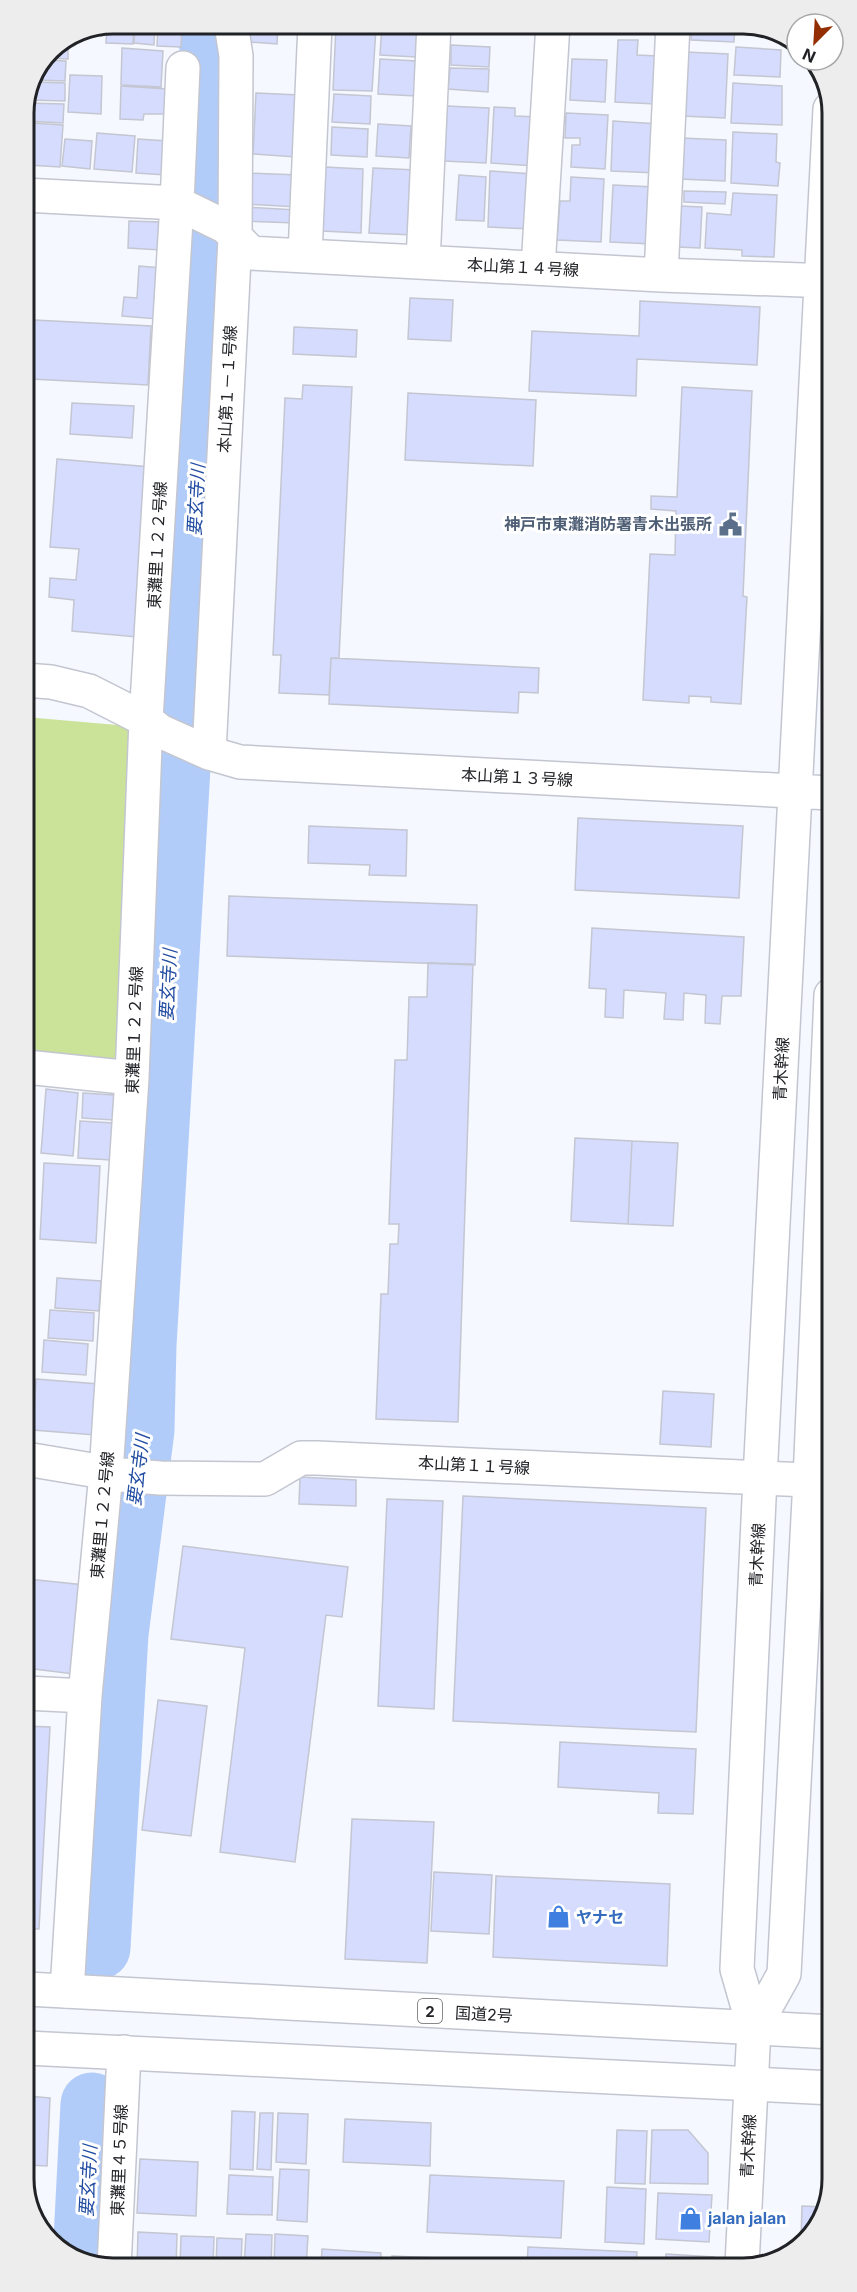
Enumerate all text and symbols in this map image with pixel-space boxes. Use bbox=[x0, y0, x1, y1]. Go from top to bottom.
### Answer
north arrow bbox=[785, 12, 845, 72]
text: N bbox=[799, 44, 819, 67]
street label: 本山第１４号線 bbox=[467, 254, 579, 280]
street label: 本山第１－１号線 bbox=[214, 325, 240, 453]
water label: 要玄寺川 bbox=[184, 462, 208, 537]
street label: 東灘里１２２号線 bbox=[144, 481, 170, 609]
public building icon: 神戸市東灘消防署青木出張所 bbox=[717, 511, 743, 537]
place label: 神戸市東灘消防署青木出張所 bbox=[504, 514, 712, 534]
street label: 本山第１３号線 bbox=[461, 764, 573, 790]
water label: 要玄寺川 bbox=[156, 947, 180, 1022]
street label: 東灘里１２２号線 bbox=[122, 966, 146, 1094]
street label: 青木幹線 bbox=[769, 1037, 793, 1101]
water label: 要玄寺川 bbox=[123, 1431, 153, 1507]
street label: 東灘里１２２号線 bbox=[86, 1450, 118, 1580]
street label: 本山第１１号線 bbox=[418, 1452, 530, 1478]
street label: 青木幹線 bbox=[745, 1523, 769, 1587]
shop icon: ヤナセ bbox=[545, 1904, 571, 1930]
place label: ヤナセ bbox=[576, 1907, 624, 1927]
road number: 2 bbox=[418, 1999, 442, 2023]
street label: 国道2号 bbox=[455, 2003, 513, 2025]
street label: 東灘里４５号線 bbox=[107, 2104, 131, 2216]
street label: 青木幹線 bbox=[736, 2114, 760, 2178]
water label: 要玄寺川 bbox=[76, 2143, 100, 2218]
shop icon: jalan jalan bbox=[677, 2205, 703, 2231]
place label: jalan jalan bbox=[707, 2208, 786, 2228]

